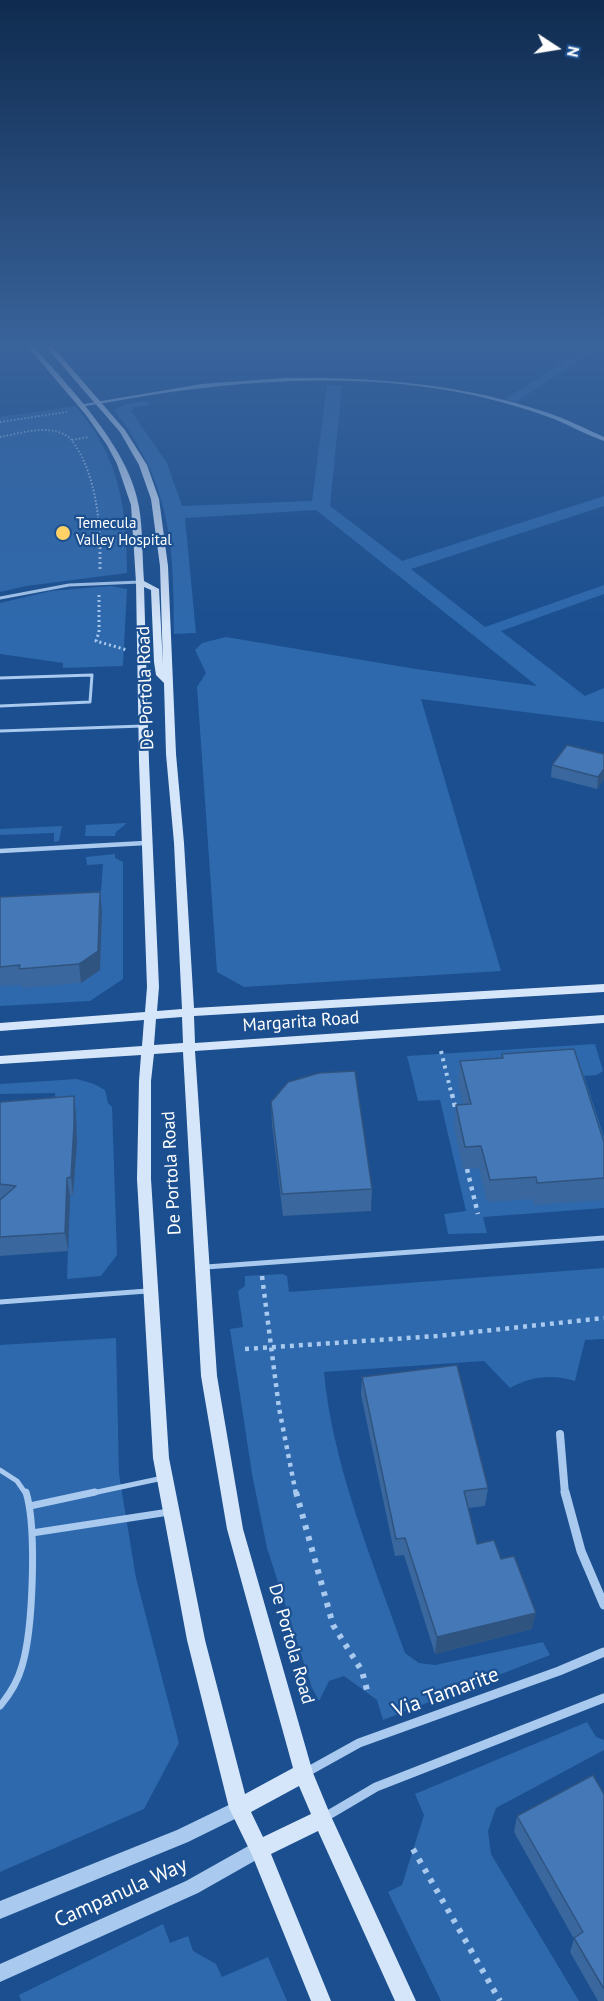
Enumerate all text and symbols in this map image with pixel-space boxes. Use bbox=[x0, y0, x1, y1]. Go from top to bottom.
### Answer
north arrow bbox=[526, 18, 586, 78]
text: N bbox=[563, 45, 584, 59]
place label: Temecula Valley Hospital bbox=[76, 515, 172, 550]
marker: Temecula Valley Hospital bbox=[54, 524, 72, 542]
street label: De Portola Road bbox=[133, 626, 159, 750]
street label: Margarita Road bbox=[242, 1007, 360, 1037]
street label: De Portola Road bbox=[158, 1110, 186, 1236]
street label: De Portola Road bbox=[264, 1581, 318, 1707]
street label: Via Tamarite bbox=[389, 1662, 503, 1724]
street label: Campanula Way bbox=[51, 1852, 191, 1934]

